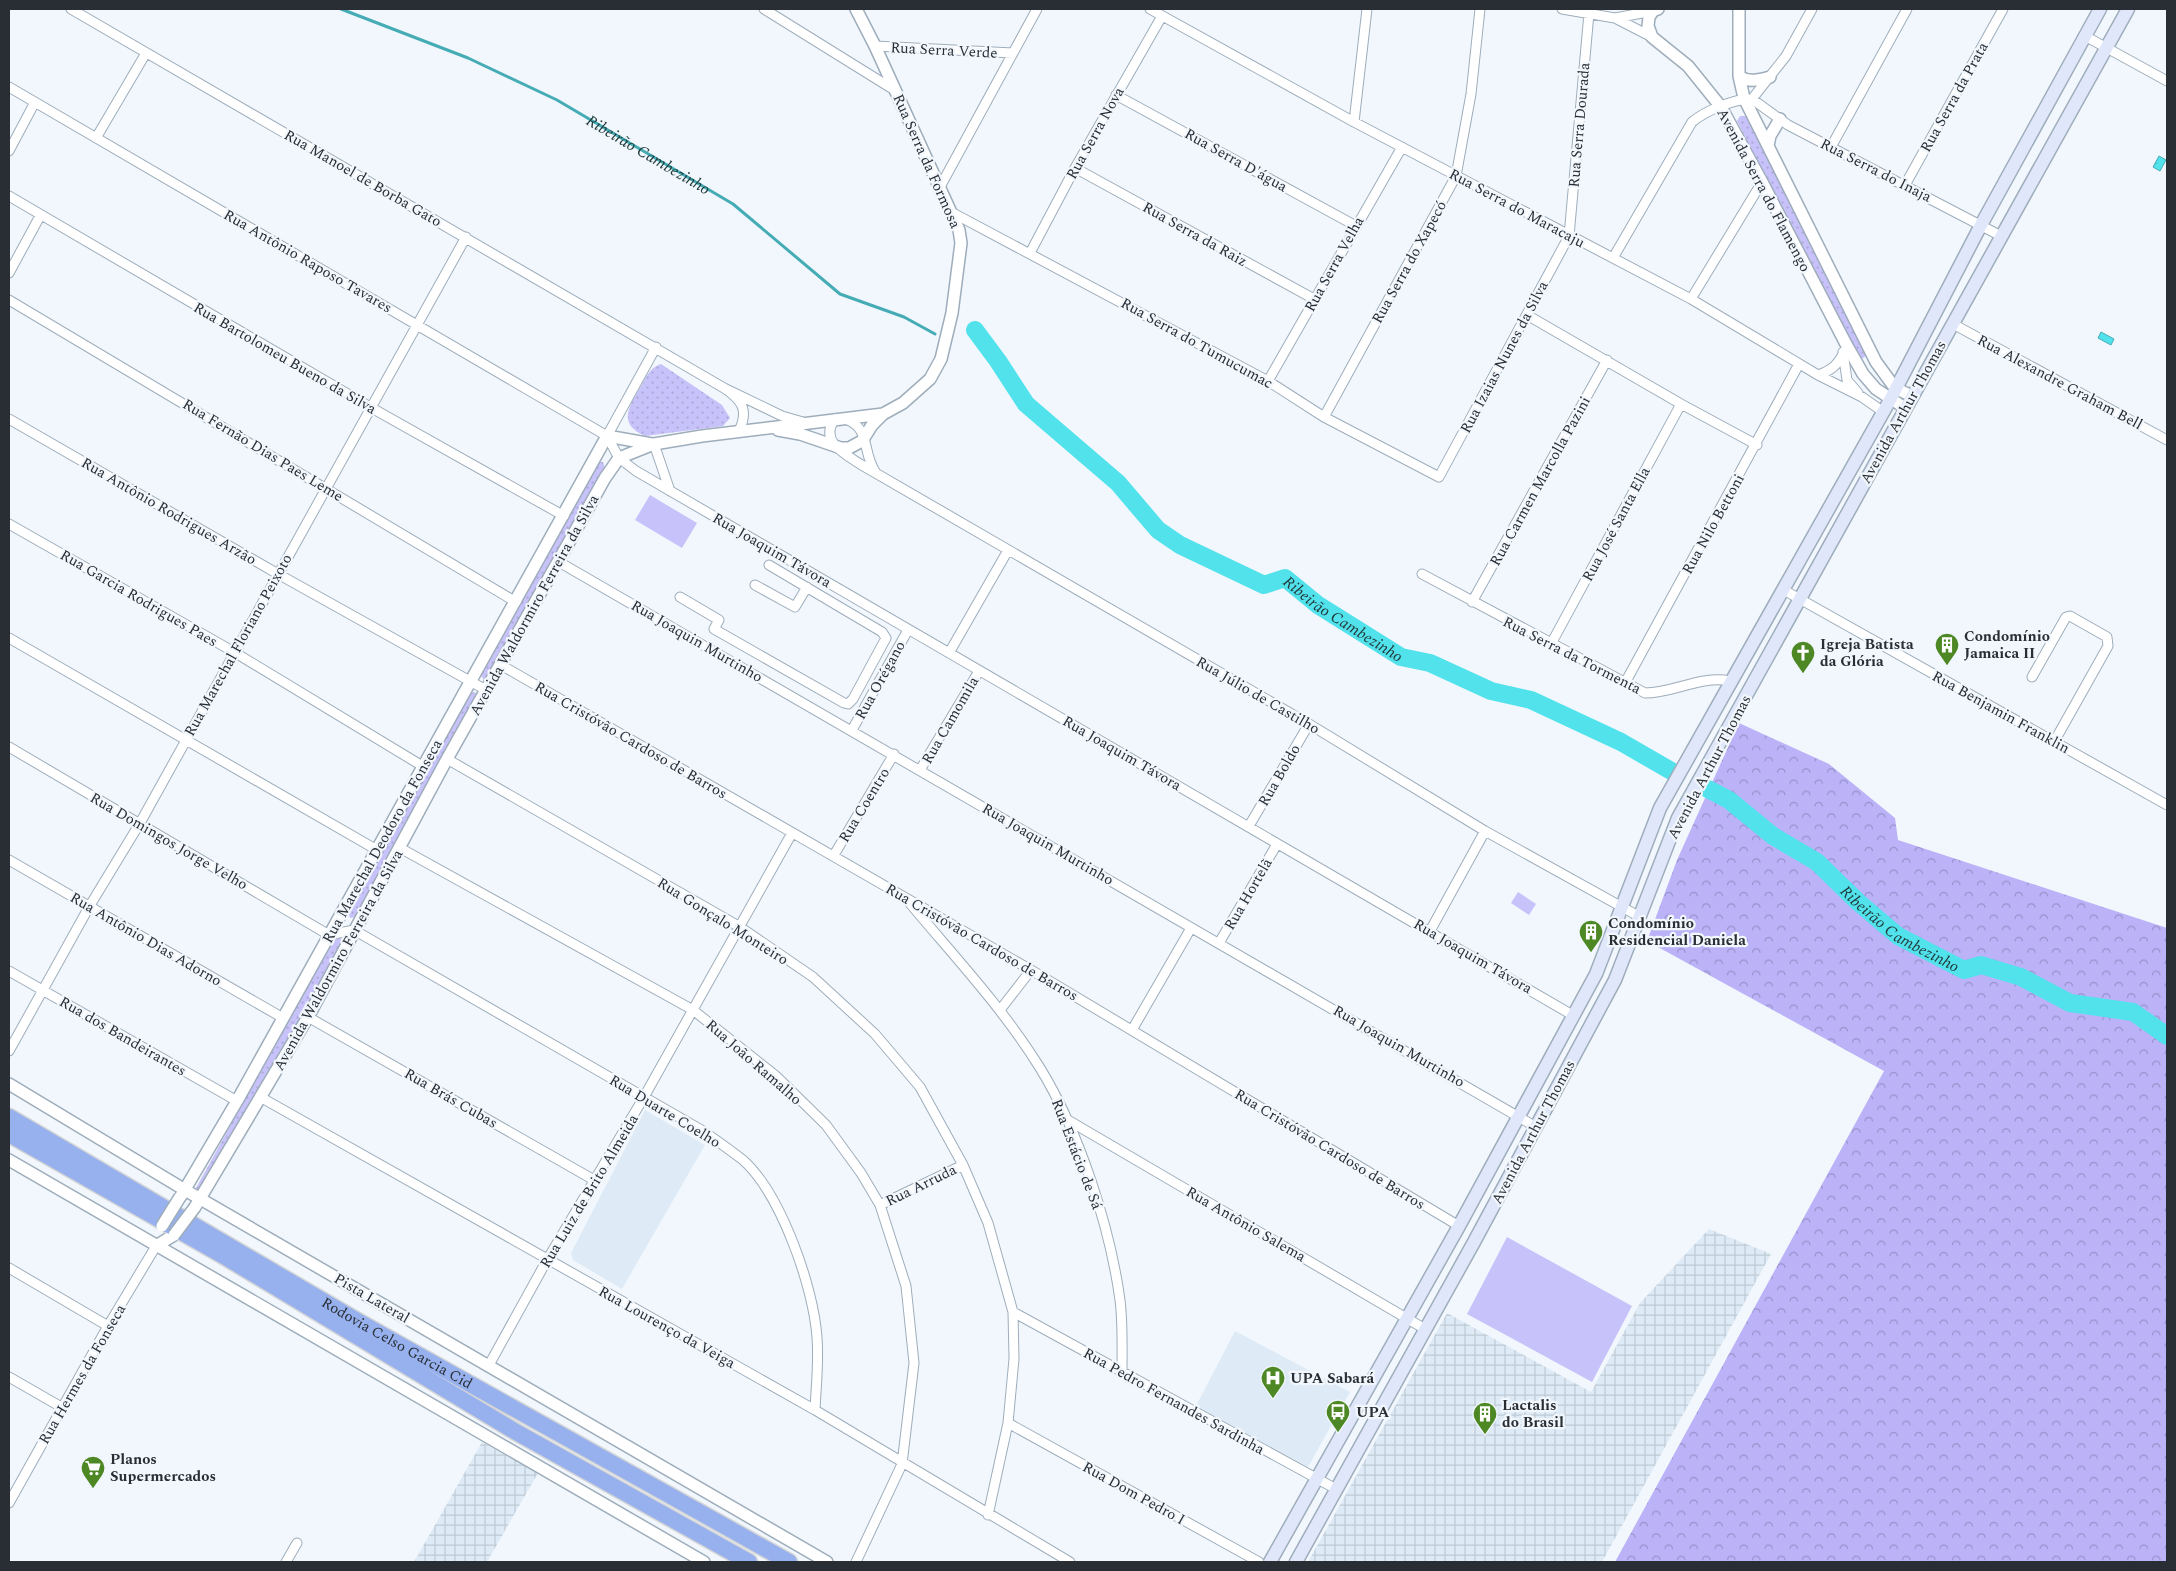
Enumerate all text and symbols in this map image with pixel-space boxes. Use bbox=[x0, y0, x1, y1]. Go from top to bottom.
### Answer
street label: Rua Serra Verde bbox=[890, 36, 998, 65]
street label: Rua Serra da Prata bbox=[1915, 37, 1995, 157]
street label: Rua Serra Dourada bbox=[1563, 61, 1596, 189]
street label: Rua Serra Nova bbox=[1060, 82, 1131, 184]
street label: Rua Serra da Formosa bbox=[887, 90, 967, 233]
street label: Avenida Serra do Flamengo bbox=[1711, 104, 1817, 276]
water label: Ribeirão Cambezinho bbox=[581, 109, 715, 201]
street label: Rua Serra D'água bbox=[1180, 123, 1292, 199]
street label: Rua Manoel de Borba Gato bbox=[280, 124, 446, 233]
street label: Rua Serra do Inaja bbox=[1816, 132, 1936, 209]
street label: Rua Serra do Maracaju bbox=[1445, 163, 1589, 254]
street label: Rua Serra da Raiz bbox=[1138, 196, 1251, 273]
street label: Rua Serra do Xapecó bbox=[1366, 196, 1453, 328]
street label: Rua Antônio Raposo Tavares bbox=[219, 204, 396, 319]
street label: Rua Serra Velha bbox=[1299, 212, 1371, 316]
street label: Rua Izaias Nunes da Silva bbox=[1454, 276, 1555, 438]
street label: Rua Serra do Tumucumac bbox=[1116, 292, 1277, 395]
street label: Rua Bartolomeu Bueno da Silva bbox=[189, 296, 381, 421]
street label: Rua Alexandre Graham Bell bbox=[1973, 329, 2147, 436]
street label: Avenida Arthur Thomas bbox=[1854, 336, 1952, 488]
street label: Rua Carmen Marcolla Pazini bbox=[1484, 392, 1597, 570]
street label: Rua Fernão Dias Paes Leme bbox=[178, 393, 348, 508]
street label: Rua Antônio Rodrigues Arzão bbox=[77, 452, 261, 571]
street label: Rua José Santa Ella bbox=[1576, 462, 1657, 586]
street label: Rua Nilo Bettoni bbox=[1676, 470, 1751, 579]
street label: Avenida Waldormiro Ferreira da Silva bbox=[464, 490, 605, 720]
street label: Rua Joaquim Távora bbox=[708, 507, 836, 594]
street label: Rua Garcia Rodrigues Paes bbox=[56, 544, 222, 653]
street label: Rua Marechal Floriano Peixoto bbox=[179, 550, 298, 741]
water label: Ribeirão Cambezinho bbox=[1277, 570, 1408, 669]
street label: Rua Joaquin Murtinho bbox=[627, 594, 767, 689]
street label: Rua Serra da Tormenta bbox=[1499, 611, 1646, 701]
place label: Condomínio Jamaica II bbox=[1964, 625, 2050, 665]
building icon: Condomínio Jamaica II bbox=[1934, 632, 1960, 666]
place label: Igreja Batista da Glória bbox=[1820, 633, 1914, 673]
street label: Rua Orégano bbox=[849, 637, 912, 724]
church icon: Igreja Batista da Glória bbox=[1790, 640, 1816, 674]
street label: Rua Júlio de Castilho bbox=[1192, 651, 1324, 740]
street label: Rua Benjamin Franklin bbox=[1928, 665, 2074, 760]
street label: Rua Camomila bbox=[916, 672, 985, 768]
street label: Rua Cristóvão Cardoso de Barros bbox=[530, 676, 731, 805]
street label: Avenida Arthur Thomas bbox=[1662, 691, 1757, 844]
street label: Rua Joaquim Távora bbox=[1058, 710, 1186, 797]
street label: Rua Marechal Deodoro da Fonseca bbox=[317, 734, 449, 948]
street label: Rua Boldo bbox=[1252, 740, 1307, 811]
street label: Rua Coentro bbox=[833, 763, 896, 847]
street label: Rua Domingos Jorge Velho bbox=[85, 787, 252, 896]
street label: Rua Joaquin Murtinho bbox=[978, 797, 1118, 892]
street label: Avenida Waldormiro Ferreira da Silva bbox=[268, 845, 409, 1075]
street label: Rua Hortelã bbox=[1218, 853, 1279, 935]
street label: Rua Gonçalo Monteiro bbox=[653, 872, 793, 971]
street label: Rua Cristóvão Cardoso de Barros bbox=[881, 878, 1082, 1007]
water label: Ribeirão Cambezinho bbox=[1834, 880, 1963, 979]
street label: Rua Antônio Dias Adorno bbox=[65, 886, 226, 992]
place label: Condomínio Residencial Daniela bbox=[1608, 912, 1746, 952]
street label: Rua Joaquim Távora bbox=[1409, 913, 1537, 1000]
building icon: Condomínio Residencial Daniela bbox=[1578, 919, 1604, 953]
street label: Rua dos Bandeirantes bbox=[55, 991, 191, 1082]
street label: Rua Joaquin Murtinho bbox=[1329, 999, 1469, 1094]
street label: Rua João Ramalho bbox=[700, 1014, 807, 1111]
street label: Avenida Arthur Thomas bbox=[1486, 1056, 1581, 1209]
street label: Rua Brás Cubas bbox=[400, 1062, 502, 1135]
street label: Rua Duarte Coelho bbox=[605, 1069, 725, 1154]
street label: Rua Cristóvão Cardoso de Barros bbox=[1230, 1083, 1430, 1216]
street label: Rua Estácio de Sá bbox=[1045, 1095, 1108, 1213]
street label: Rua Luiz de Brito Almeida bbox=[534, 1109, 645, 1273]
street label: Rua Arruda bbox=[882, 1158, 961, 1213]
street label: Rua Antônio Salema bbox=[1181, 1181, 1311, 1269]
street label: Pista Lateral bbox=[330, 1267, 414, 1329]
street label: Rua Lourenço da Veiga bbox=[594, 1280, 740, 1375]
street label: Rodovia Celso Garcia Cid bbox=[317, 1291, 477, 1395]
street label: Rua Hermes da Fonseca bbox=[33, 1299, 132, 1449]
street label: Rua Pedro Fernandes Sardinha bbox=[1079, 1342, 1269, 1461]
hospital icon: UPA Sabará bbox=[1260, 1365, 1286, 1399]
place label: UPA Sabará bbox=[1290, 1367, 1374, 1390]
place label: Lactalis do Brasil bbox=[1502, 1394, 1564, 1434]
bus stop icon: UPA bbox=[1325, 1399, 1351, 1433]
place label: UPA bbox=[1356, 1401, 1390, 1424]
building icon: Lactalis do Brasil bbox=[1472, 1401, 1498, 1435]
place label: Planos Supermercados bbox=[110, 1448, 216, 1488]
supermarket icon: Planos Supermercados bbox=[80, 1455, 106, 1489]
street label: Rua Dom Pedro I bbox=[1078, 1456, 1189, 1531]

